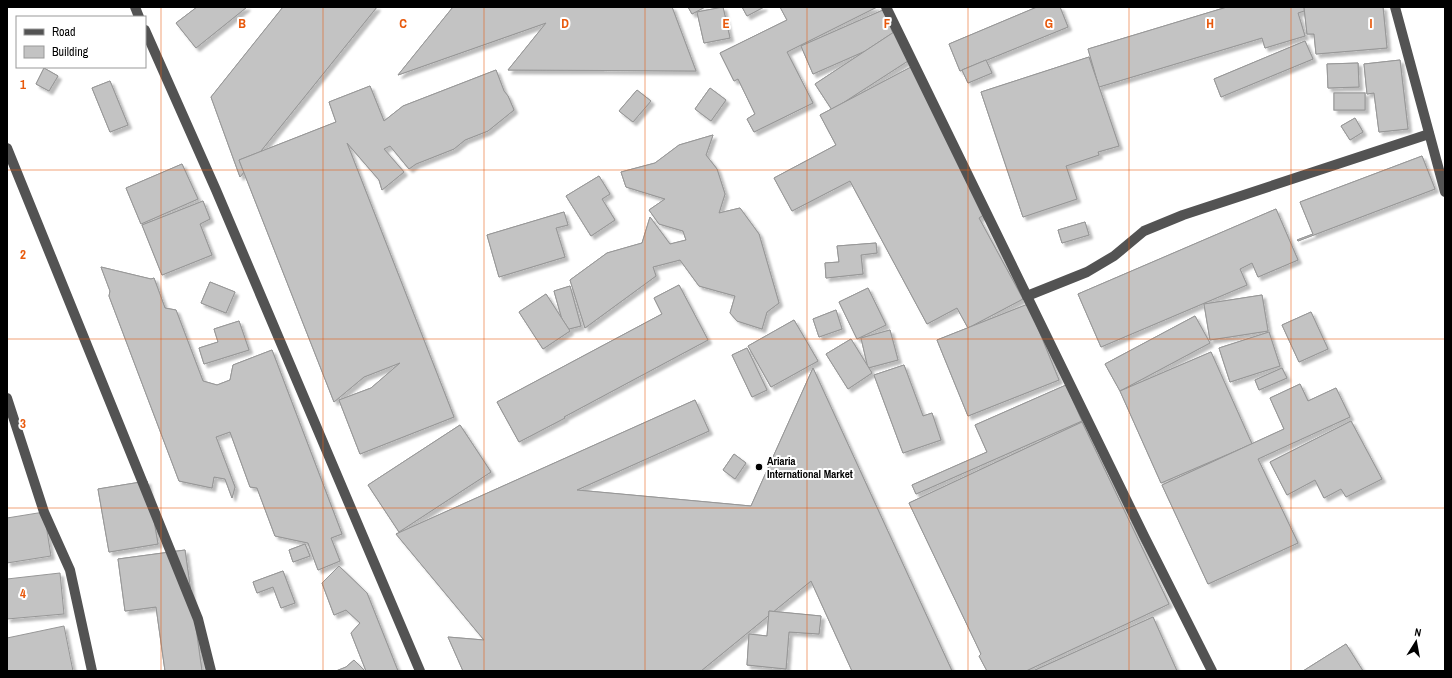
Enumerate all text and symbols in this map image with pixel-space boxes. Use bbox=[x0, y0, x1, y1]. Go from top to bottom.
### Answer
text: B bbox=[238, 15, 246, 32]
text: C bbox=[399, 15, 407, 32]
text: D bbox=[561, 15, 569, 32]
text: E bbox=[722, 15, 730, 32]
text: F bbox=[884, 15, 891, 32]
text: G bbox=[1045, 15, 1053, 32]
text: H bbox=[1206, 15, 1214, 32]
text: I bbox=[1370, 15, 1373, 32]
legend bbox=[16, 16, 146, 68]
text: Road bbox=[52, 24, 76, 40]
text: Building bbox=[52, 44, 89, 60]
text: 1 bbox=[20, 76, 26, 93]
text: 2 bbox=[20, 246, 26, 263]
text: 3 bbox=[20, 415, 26, 432]
place label: Ariaria International Market bbox=[767, 454, 853, 481]
marker: Ariaria International Market bbox=[754, 462, 764, 472]
text: 4 bbox=[20, 585, 26, 602]
north arrow bbox=[1396, 622, 1436, 662]
text: N bbox=[1413, 625, 1422, 640]

